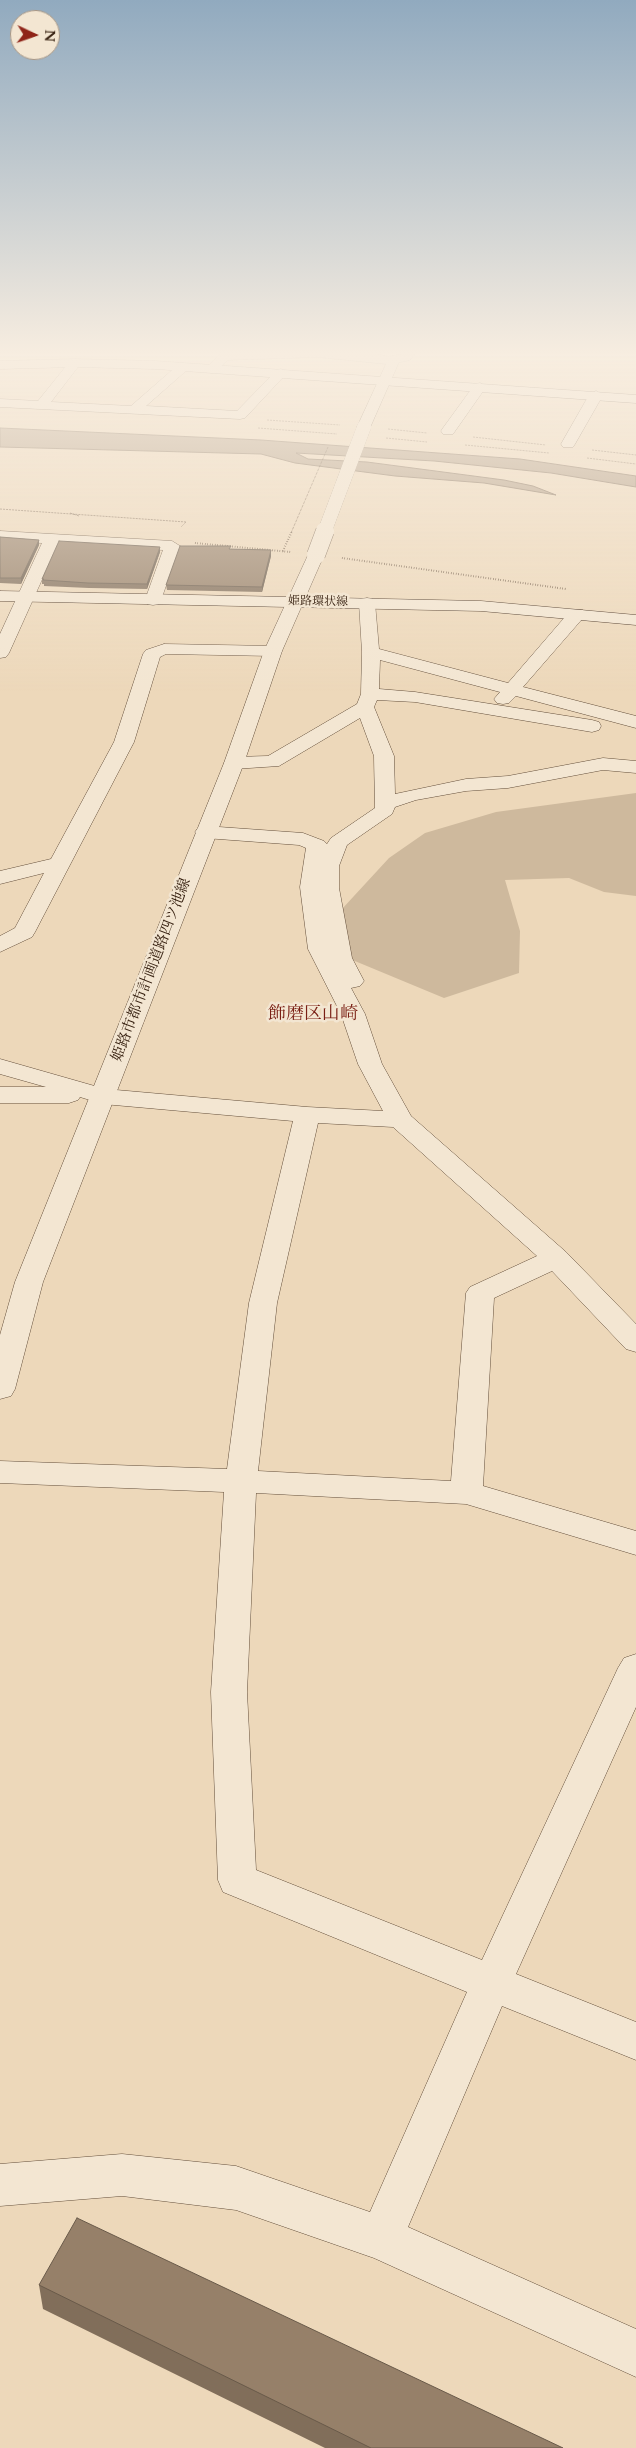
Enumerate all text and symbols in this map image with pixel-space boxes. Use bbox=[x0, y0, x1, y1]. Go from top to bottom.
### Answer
north arrow bbox=[10, 10, 60, 60]
text: N bbox=[40, 29, 59, 42]
street label: 姫路環状線 bbox=[288, 594, 348, 610]
street label: 姫路市都市計画道路四ツ池線 bbox=[109, 876, 195, 1064]
district label: 飾磨区山崎 bbox=[268, 1004, 358, 1026]

